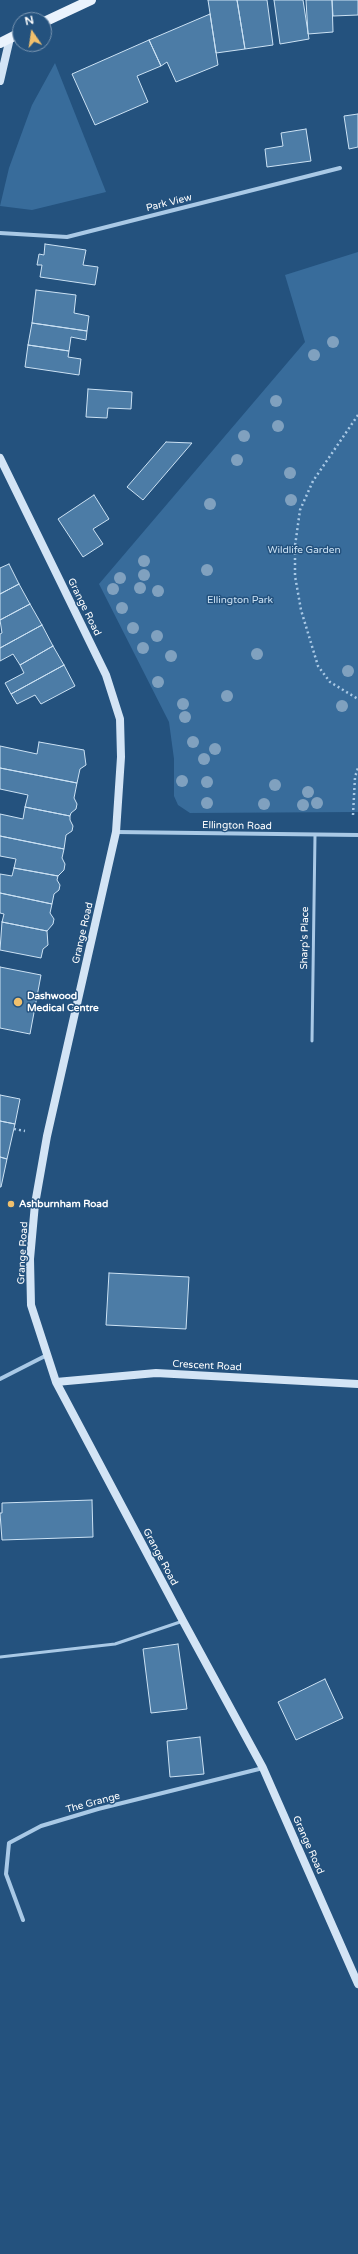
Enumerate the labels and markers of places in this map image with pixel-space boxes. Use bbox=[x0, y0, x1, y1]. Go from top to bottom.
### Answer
place label: Dashwood Medical Centre bbox=[27, 990, 99, 1014]
marker: Dashwood Medical Centre bbox=[12, 996, 24, 1008]
place label: Ashburnham Road bbox=[19, 1198, 108, 1210]
marker: Ashburnham Road bbox=[6, 1199, 16, 1209]

